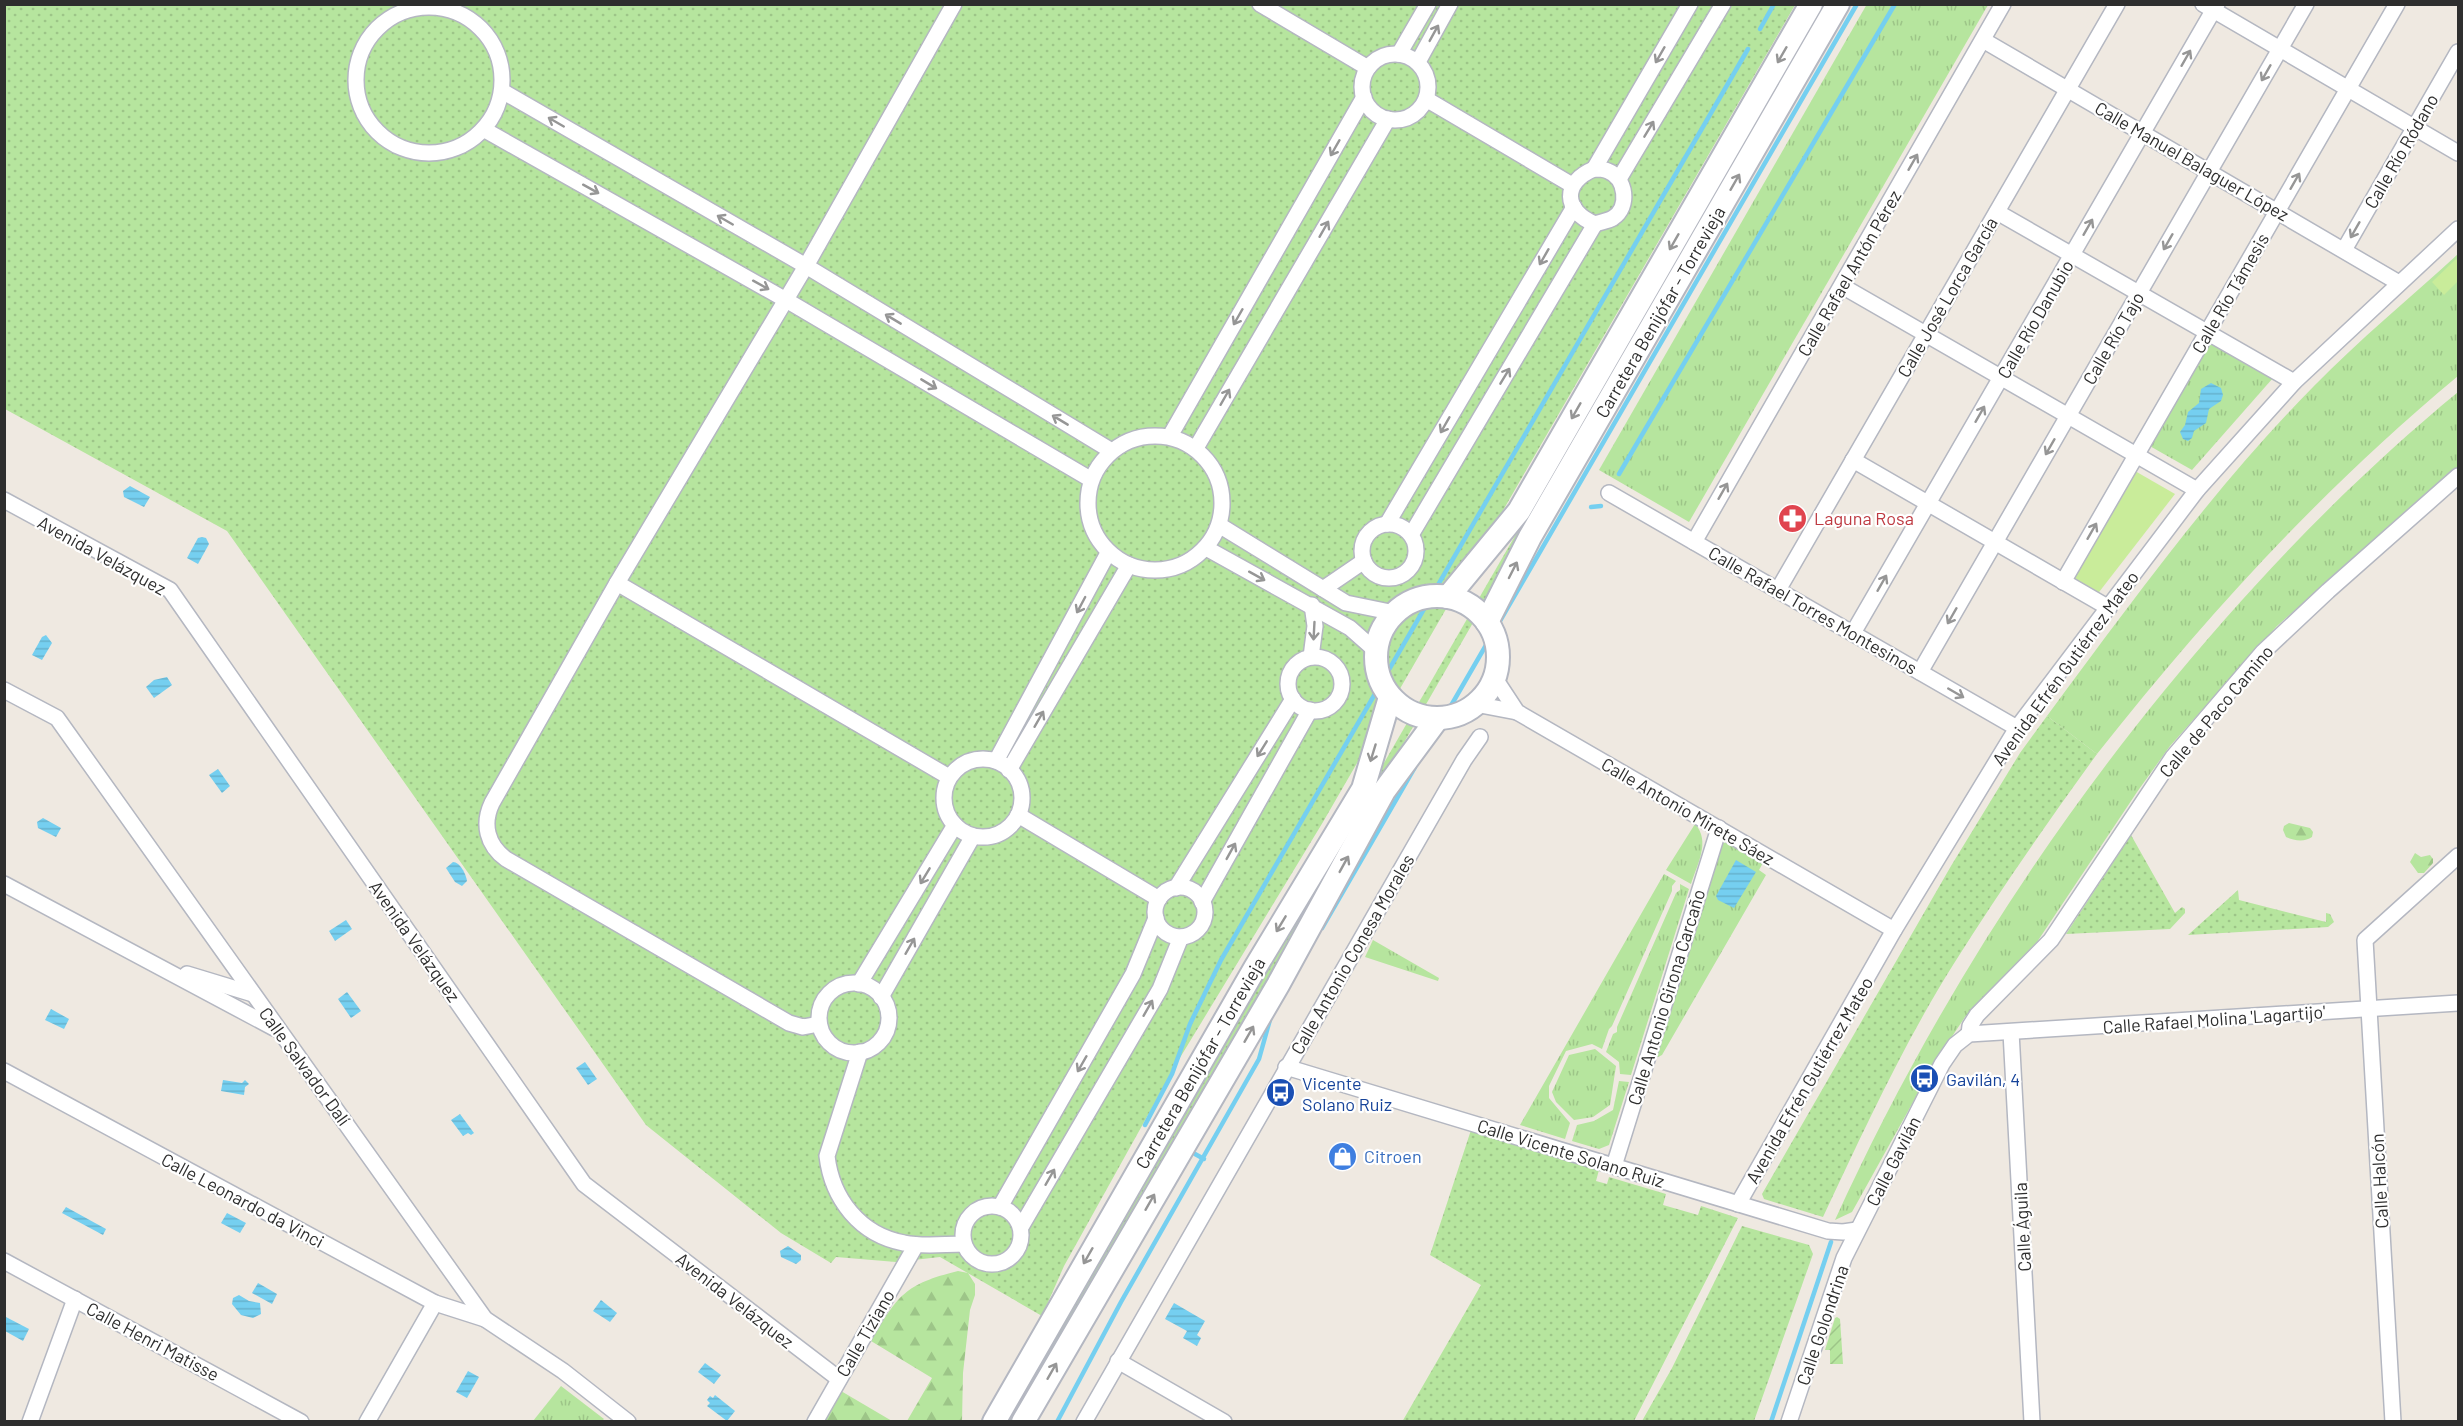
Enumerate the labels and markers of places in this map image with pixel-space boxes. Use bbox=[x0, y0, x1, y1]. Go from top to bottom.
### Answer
pharmacy icon: Laguna Rosa bbox=[1777, 502, 1809, 534]
place label: Laguna Rosa bbox=[1814, 507, 1914, 529]
bus stop icon: Gavilán, 4 bbox=[1909, 1063, 1941, 1095]
place label: Gavilán, 4 bbox=[1946, 1068, 2020, 1090]
place label: Vicente Solano Ruiz bbox=[1302, 1072, 1392, 1115]
bus stop icon: Vicente Solano Ruiz bbox=[1265, 1077, 1297, 1109]
shop icon: Citroen bbox=[1327, 1140, 1359, 1172]
place label: Citroen bbox=[1364, 1145, 1422, 1167]

